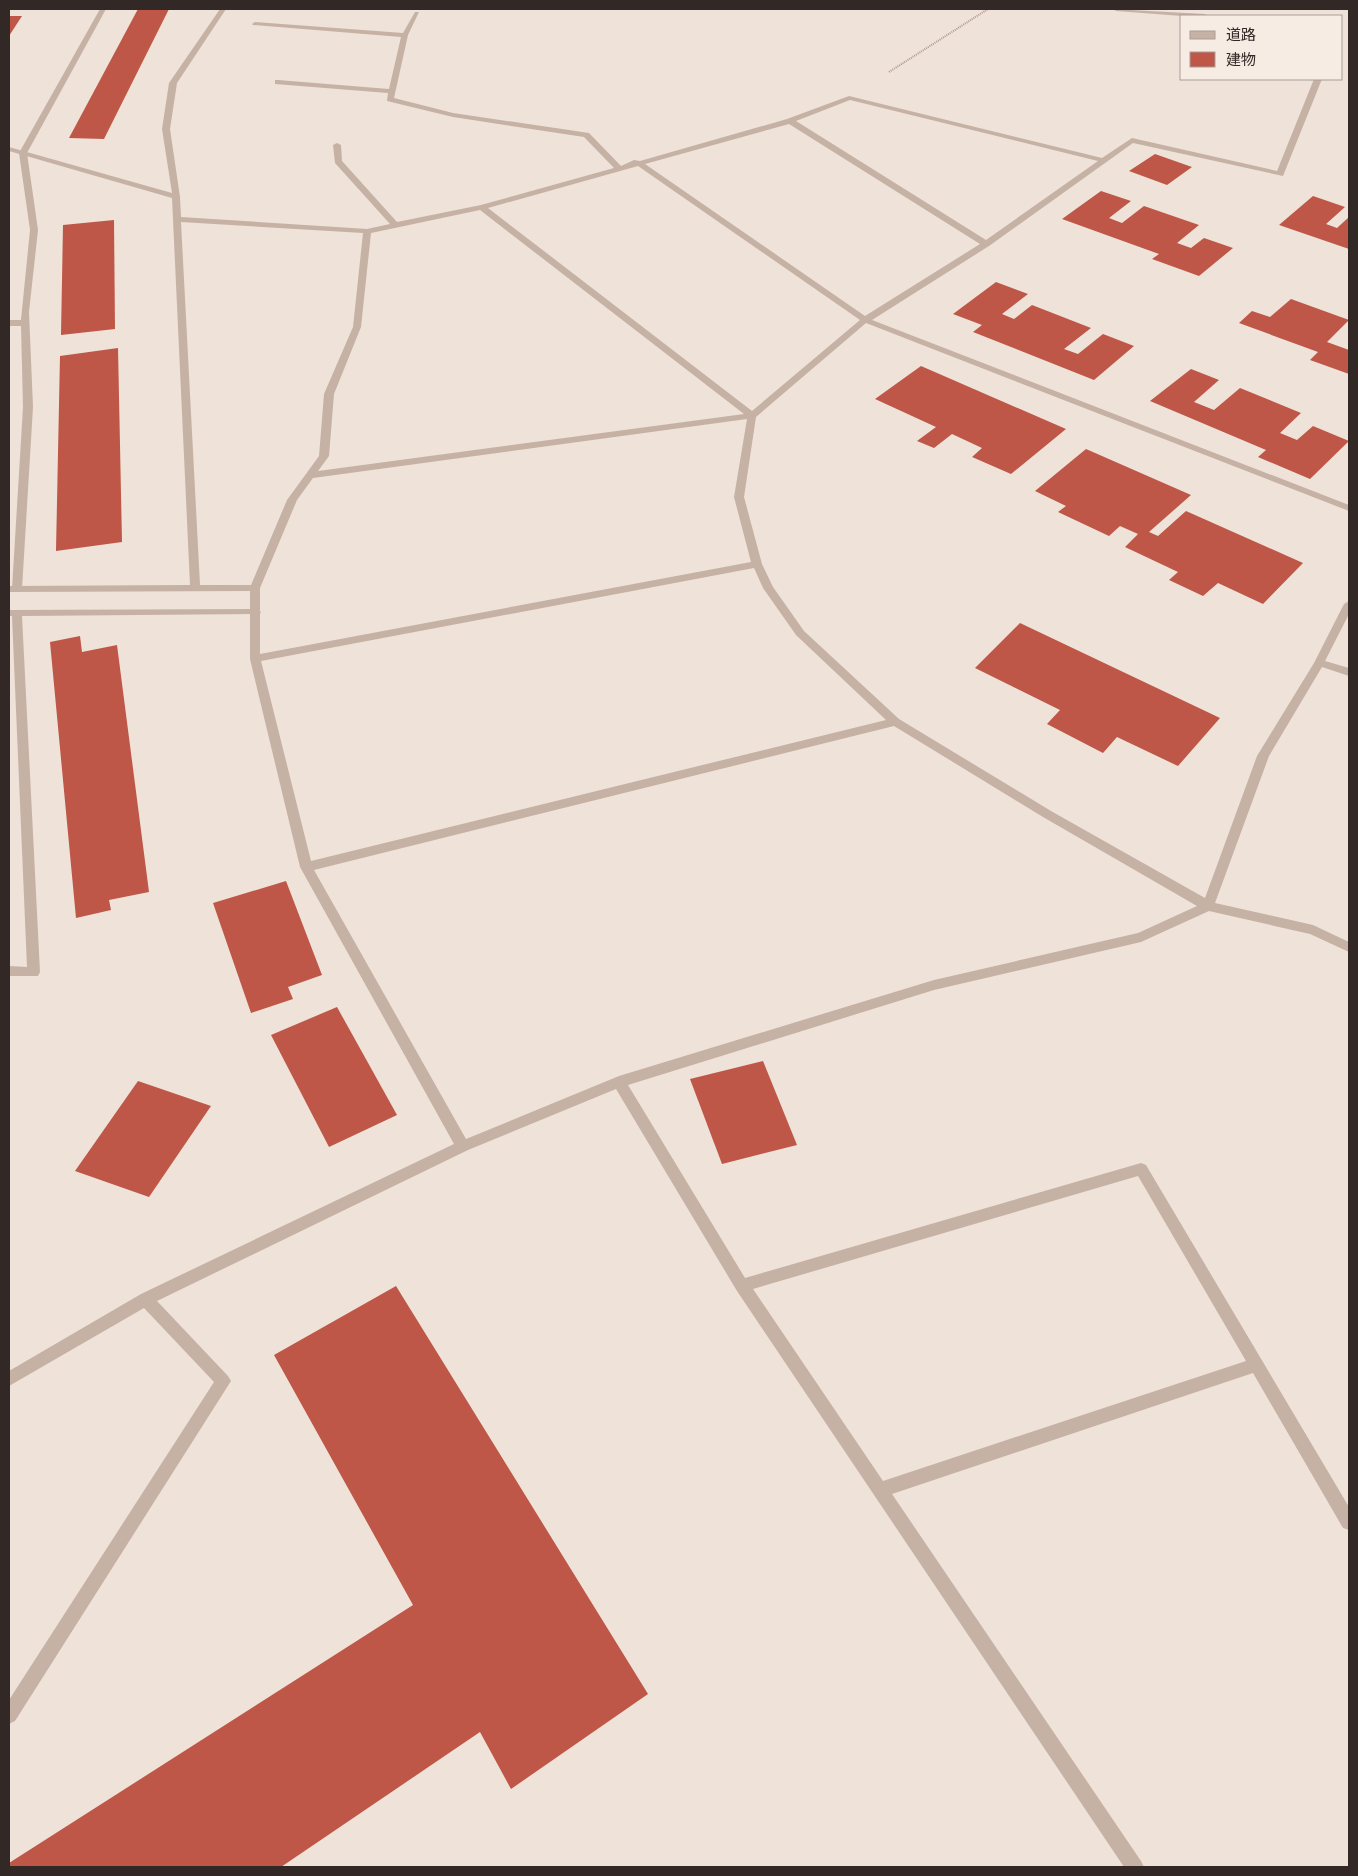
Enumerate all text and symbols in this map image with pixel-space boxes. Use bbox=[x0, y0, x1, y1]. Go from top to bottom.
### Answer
legend bbox=[1180, 15, 1343, 80]
text: 道路 bbox=[1226, 26, 1256, 44]
text: 建物 bbox=[1226, 51, 1256, 69]

